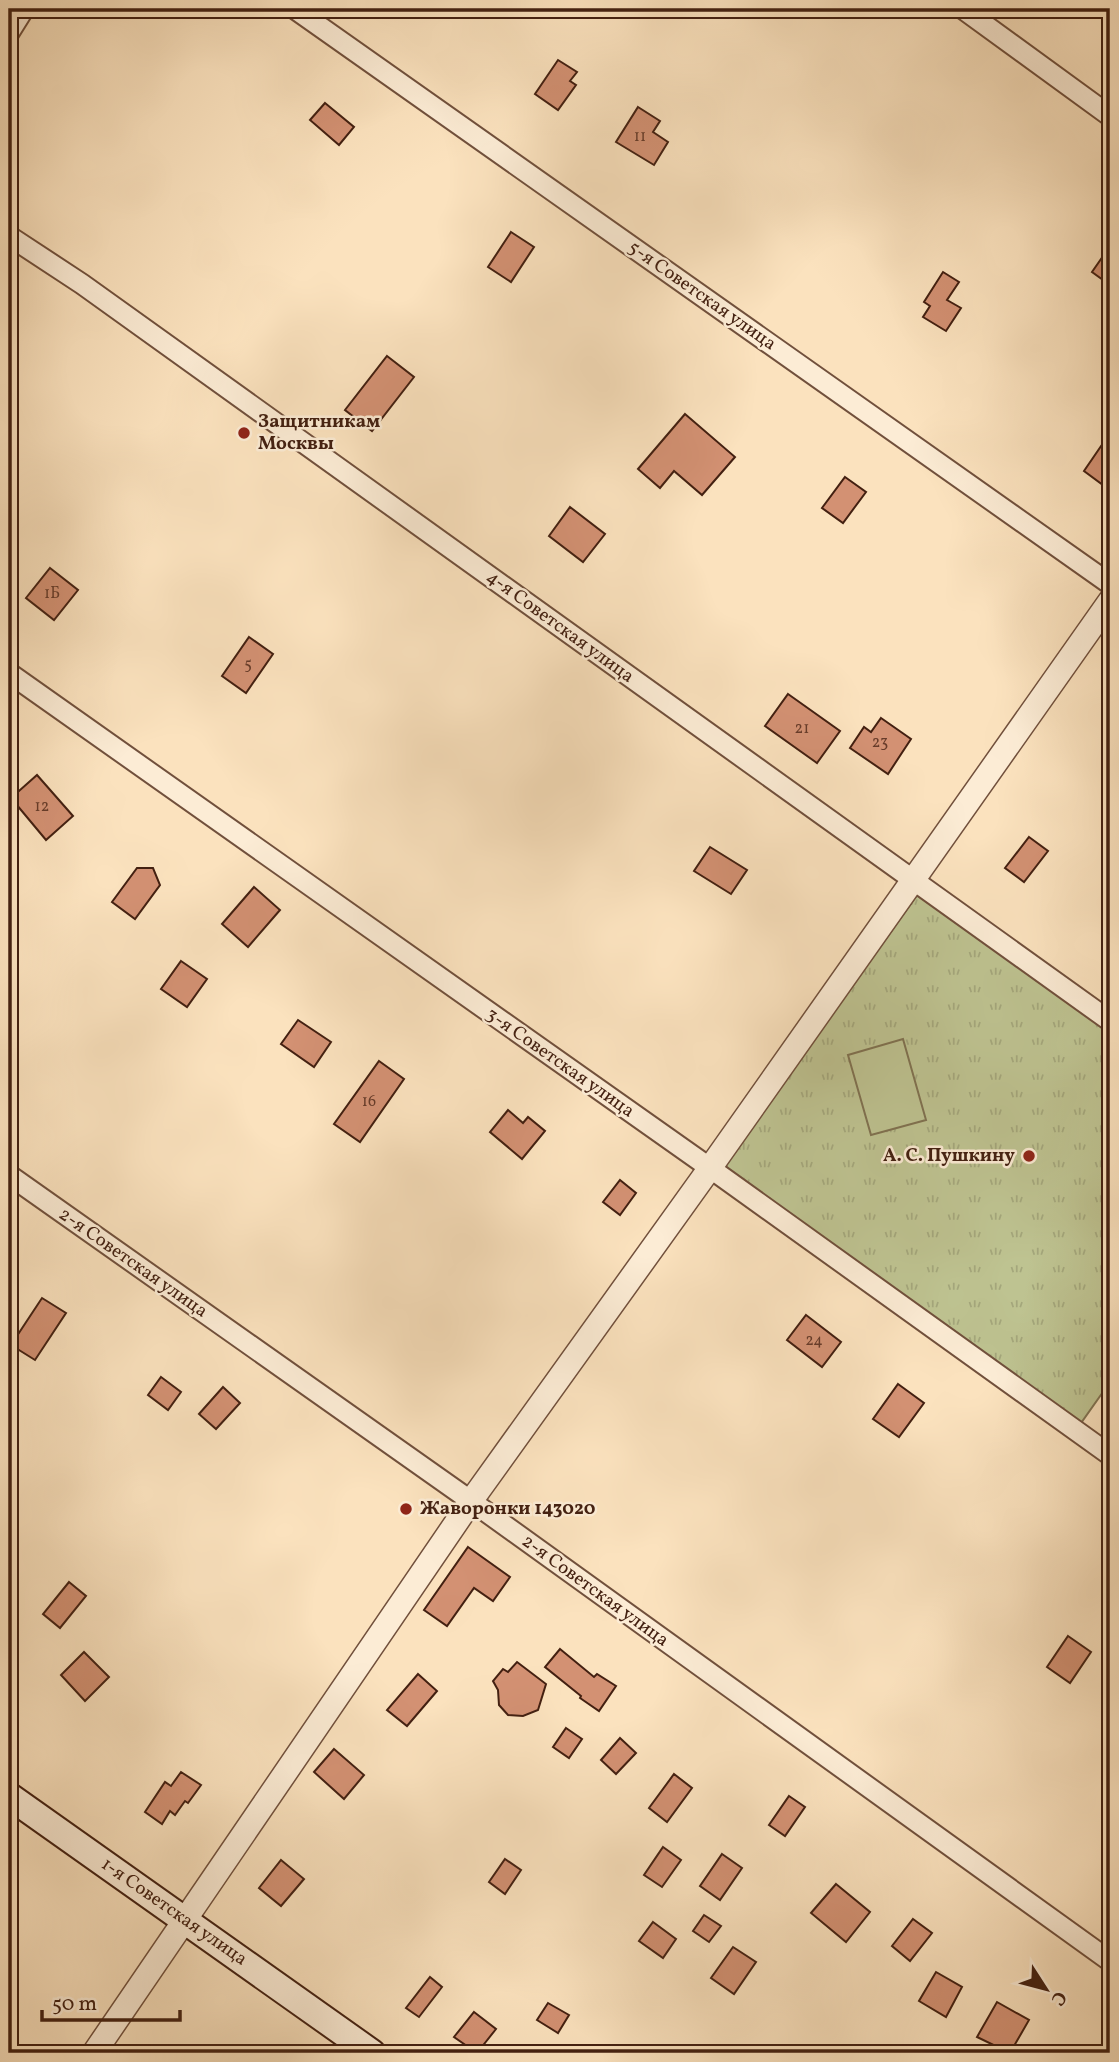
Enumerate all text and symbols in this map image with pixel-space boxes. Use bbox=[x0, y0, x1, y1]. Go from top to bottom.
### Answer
house number: 11 bbox=[634, 126, 646, 148]
street label: 5-я Советская улица bbox=[623, 235, 781, 357]
place label: Защитникам Москвы bbox=[258, 409, 380, 457]
marker: Защитникам Москвы bbox=[236, 425, 252, 441]
street label: 4-я Советская улица bbox=[481, 564, 639, 690]
house number: 1Б bbox=[44, 583, 60, 605]
house number: 5 bbox=[244, 654, 252, 676]
house number: 21 bbox=[795, 718, 809, 740]
house number: 23 bbox=[872, 732, 888, 754]
house number: 12 bbox=[35, 796, 49, 818]
street label: 3-я Советская улица bbox=[480, 1002, 640, 1124]
house number: 16 bbox=[362, 1091, 376, 1113]
place label: А. С. Пушкину bbox=[883, 1143, 1015, 1169]
marker: А. С. Пушкину bbox=[1021, 1148, 1037, 1164]
street label: 2-я Советская улица bbox=[53, 1202, 213, 1324]
house number: 24 bbox=[805, 1330, 823, 1352]
place label: Жаворонки 143020 bbox=[420, 1496, 596, 1522]
marker: Жаворонки 143020 bbox=[398, 1501, 414, 1517]
street label: 2-я Советская улица bbox=[516, 1529, 674, 1653]
street label: 1-я Советская улица bbox=[96, 1852, 252, 1972]
north arrow bbox=[1010, 1954, 1080, 2024]
scale bar bbox=[42, 1978, 180, 2022]
text: С bbox=[1044, 1985, 1072, 2010]
text: 50 m bbox=[52, 1990, 97, 2019]

